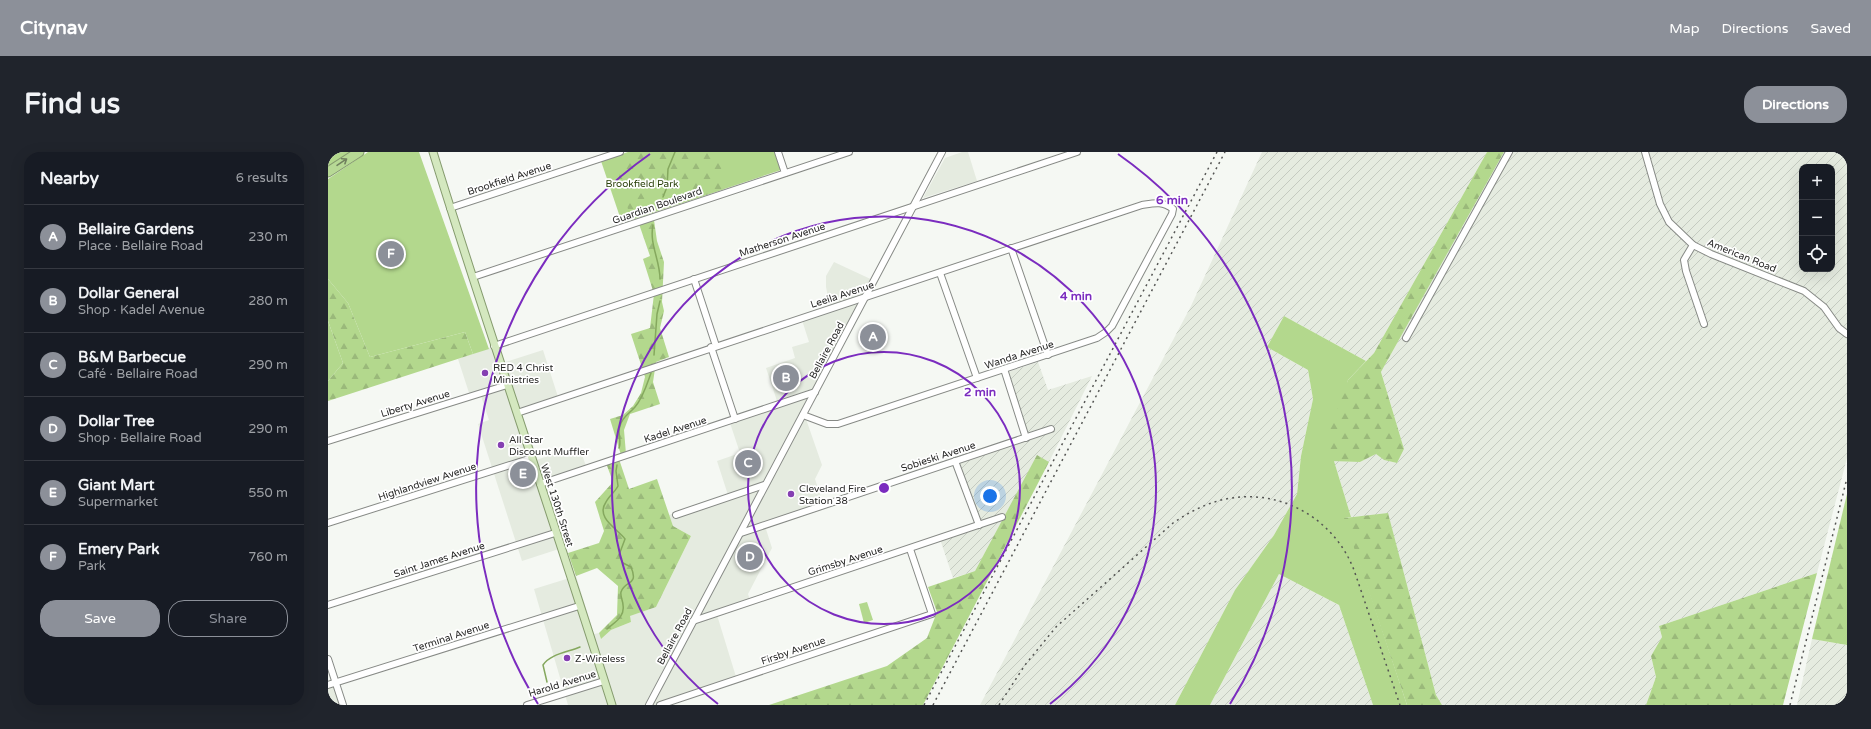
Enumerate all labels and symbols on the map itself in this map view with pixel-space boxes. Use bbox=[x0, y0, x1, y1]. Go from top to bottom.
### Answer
one-way arrow bbox=[336, 158, 348, 166]
street label: Brookfield Avenue bbox=[466, 160, 553, 198]
park label: Brookfield Park bbox=[606, 178, 679, 190]
street label: Guardian Boulevard bbox=[611, 185, 704, 227]
text: 6 min bbox=[1156, 193, 1188, 207]
street label: Matherson Avenue bbox=[738, 220, 827, 260]
street label: American Road bbox=[1705, 237, 1778, 275]
pin: F bbox=[378, 239, 404, 269]
street label: Leeila Avenue bbox=[809, 279, 876, 311]
text: 4 min bbox=[1060, 289, 1092, 303]
street label: Bellaire Road bbox=[807, 320, 847, 381]
pin: A bbox=[860, 322, 886, 352]
street label: Wanda Avenue bbox=[983, 338, 1056, 372]
place label: RED 4 Christ Ministries bbox=[493, 362, 554, 386]
pin: B bbox=[773, 363, 799, 393]
marker: RED 4 Christ Ministries bbox=[480, 368, 490, 378]
text: 2 min bbox=[964, 385, 996, 399]
street label: Liberty Avenue bbox=[379, 388, 452, 420]
street label: Kadel Avenue bbox=[642, 414, 708, 446]
place label: All Star Discount Muffler bbox=[509, 434, 589, 458]
street label: Sobieski Avenue bbox=[899, 439, 977, 475]
marker: All Star Discount Muffler bbox=[496, 440, 506, 450]
pin: C bbox=[735, 448, 761, 478]
pin: E bbox=[510, 459, 536, 489]
street label: Highlandview Avenue bbox=[377, 460, 478, 504]
street label: West 130th Street bbox=[538, 462, 576, 548]
centre of rings bbox=[877, 481, 891, 495]
place label: Cleveland Fire Station 38 bbox=[799, 483, 866, 507]
your location bbox=[980, 486, 1000, 506]
marker: Cleveland Fire Station 38 bbox=[786, 489, 796, 499]
street label: Saint James Avenue bbox=[392, 539, 487, 580]
pin: D bbox=[737, 542, 763, 572]
street label: Grimsby Avenue bbox=[806, 543, 885, 579]
street label: Bellaire Road bbox=[655, 606, 695, 667]
street label: Terminal Avenue bbox=[412, 619, 491, 655]
street label: Firsby Avenue bbox=[760, 634, 827, 668]
marker: Z-Wireless bbox=[562, 653, 572, 663]
place label: Z-Wireless bbox=[575, 653, 625, 665]
street label: Harold Avenue bbox=[527, 668, 598, 700]

